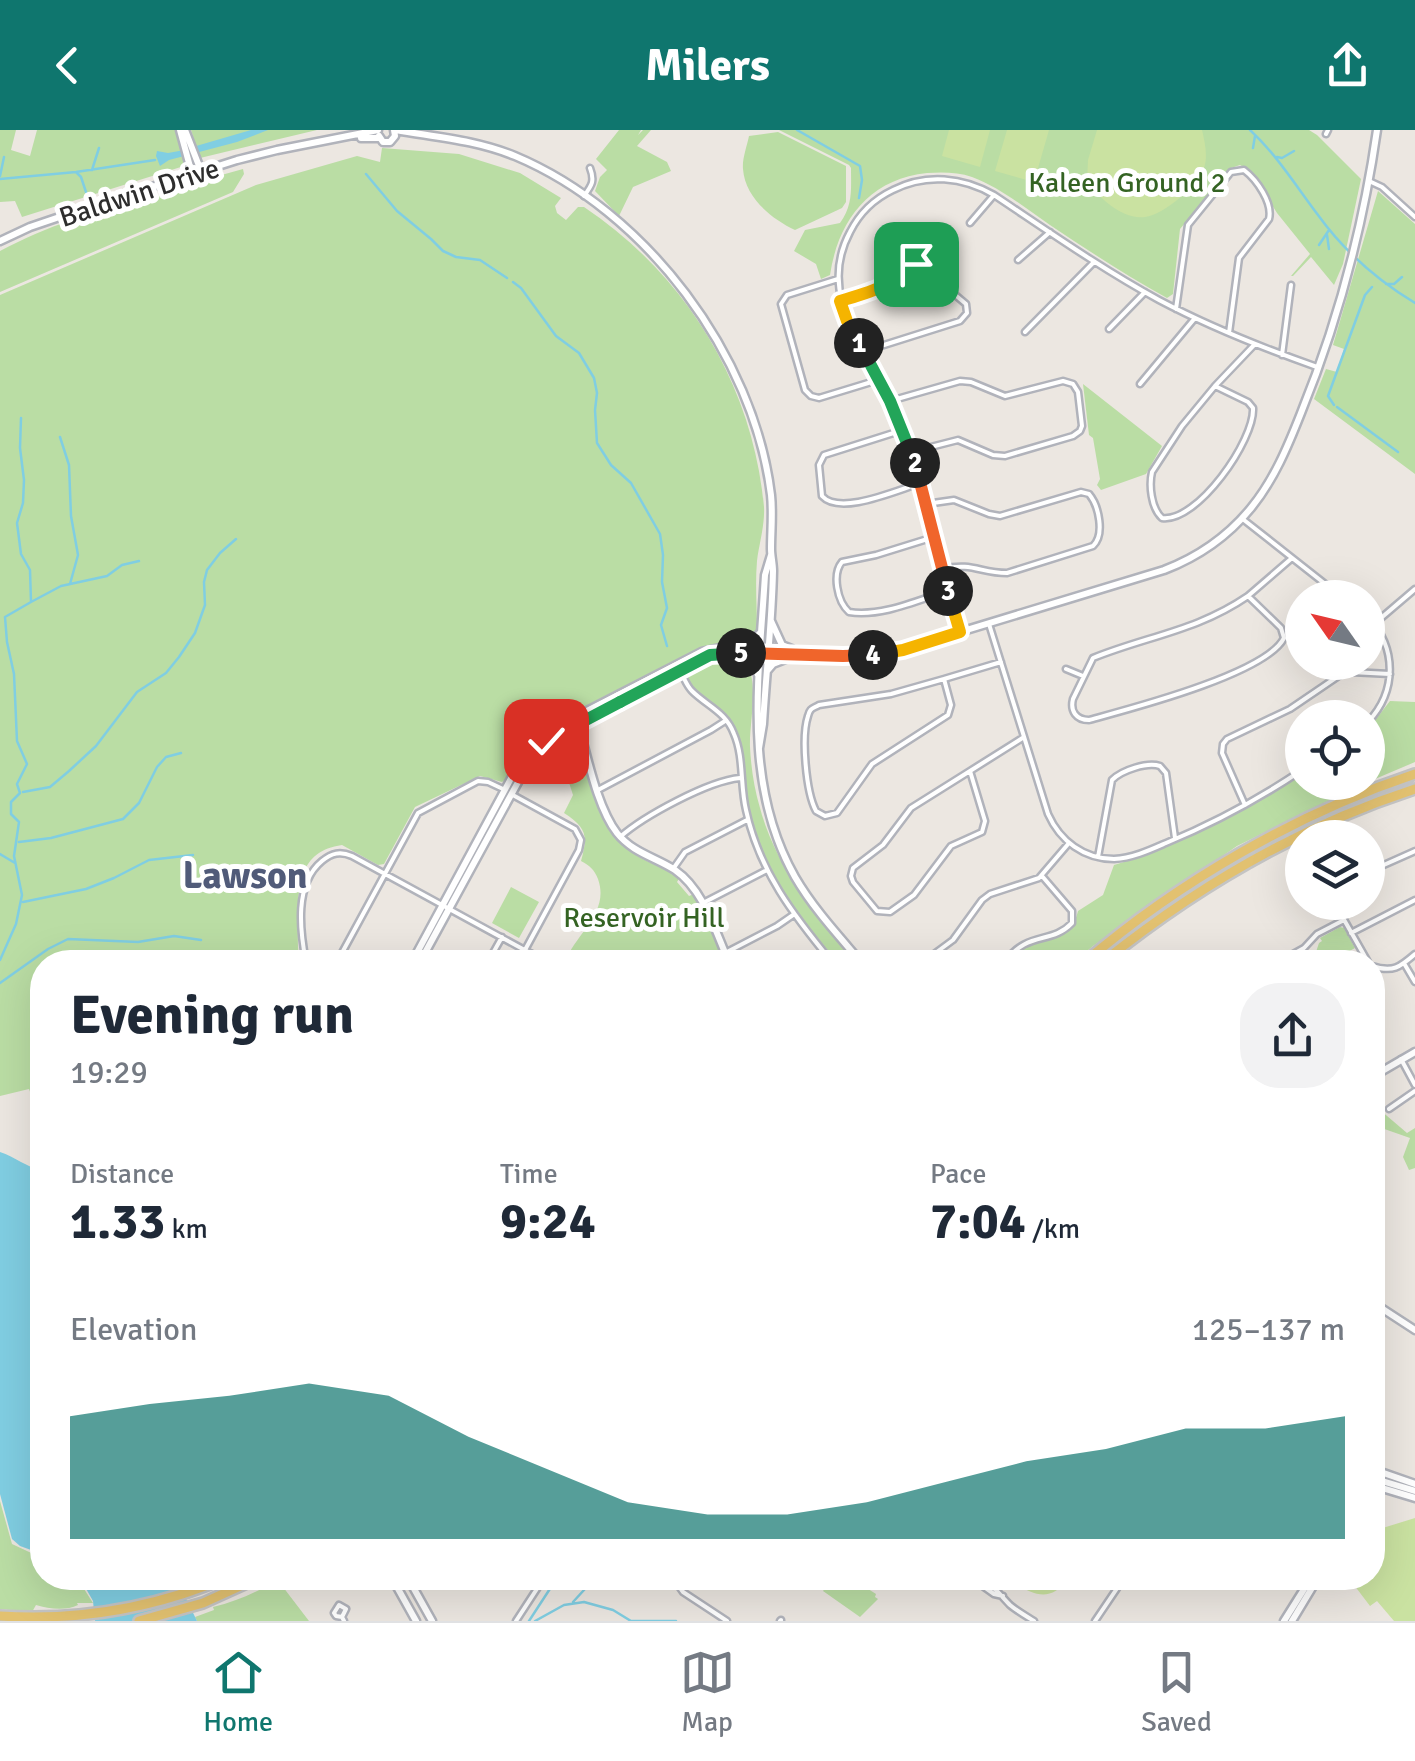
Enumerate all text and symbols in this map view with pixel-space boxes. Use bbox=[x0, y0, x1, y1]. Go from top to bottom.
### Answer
icon: back bbox=[40, 38, 95, 93]
text: Milers bbox=[645, 38, 770, 93]
icon: share bbox=[1320, 38, 1375, 93]
street label: Baldwin Drive bbox=[55, 151, 224, 235]
park label: Kaleen Ground 2 bbox=[1028, 166, 1226, 200]
pin bbox=[874, 222, 959, 307]
icon: arrive bbox=[889, 237, 944, 292]
pin: 1 bbox=[834, 318, 884, 368]
text: 1 bbox=[851, 326, 867, 360]
pin: 2 bbox=[890, 438, 940, 488]
text: 2 bbox=[907, 446, 923, 480]
pin: 3 bbox=[923, 566, 973, 616]
text: 3 bbox=[940, 574, 956, 608]
north arrow bbox=[1285, 580, 1385, 680]
map controls bbox=[1285, 580, 1385, 920]
pin: 5 bbox=[716, 628, 766, 678]
pin: 4 bbox=[848, 630, 898, 680]
text: 5 bbox=[733, 636, 749, 670]
text: 4 bbox=[865, 638, 881, 672]
pin bbox=[504, 699, 589, 784]
button: locate bbox=[1285, 700, 1385, 800]
icon: check bbox=[519, 714, 574, 769]
button: layers bbox=[1285, 820, 1385, 920]
district label: Lawson bbox=[182, 852, 308, 899]
park label: Reservoir Hill bbox=[563, 901, 725, 935]
text: Evening run bbox=[70, 981, 354, 1049]
button: share bbox=[1240, 983, 1345, 1088]
text: 19:29 bbox=[70, 1053, 148, 1092]
text: Distance bbox=[70, 1157, 174, 1191]
text: Time bbox=[500, 1157, 558, 1191]
text: Pace bbox=[930, 1157, 986, 1191]
text: 1.33 bbox=[70, 1191, 165, 1253]
text: 9:24 bbox=[500, 1191, 596, 1253]
text: 7:04 bbox=[930, 1191, 1026, 1253]
text: km bbox=[165, 1212, 208, 1246]
text: /km bbox=[1026, 1212, 1080, 1246]
text: Elevation bbox=[70, 1310, 197, 1349]
text: 125–137 m bbox=[1192, 1310, 1345, 1349]
tab: Home bbox=[203, 1645, 273, 1739]
tab: Map bbox=[680, 1645, 735, 1739]
tab: Saved bbox=[1141, 1645, 1212, 1739]

